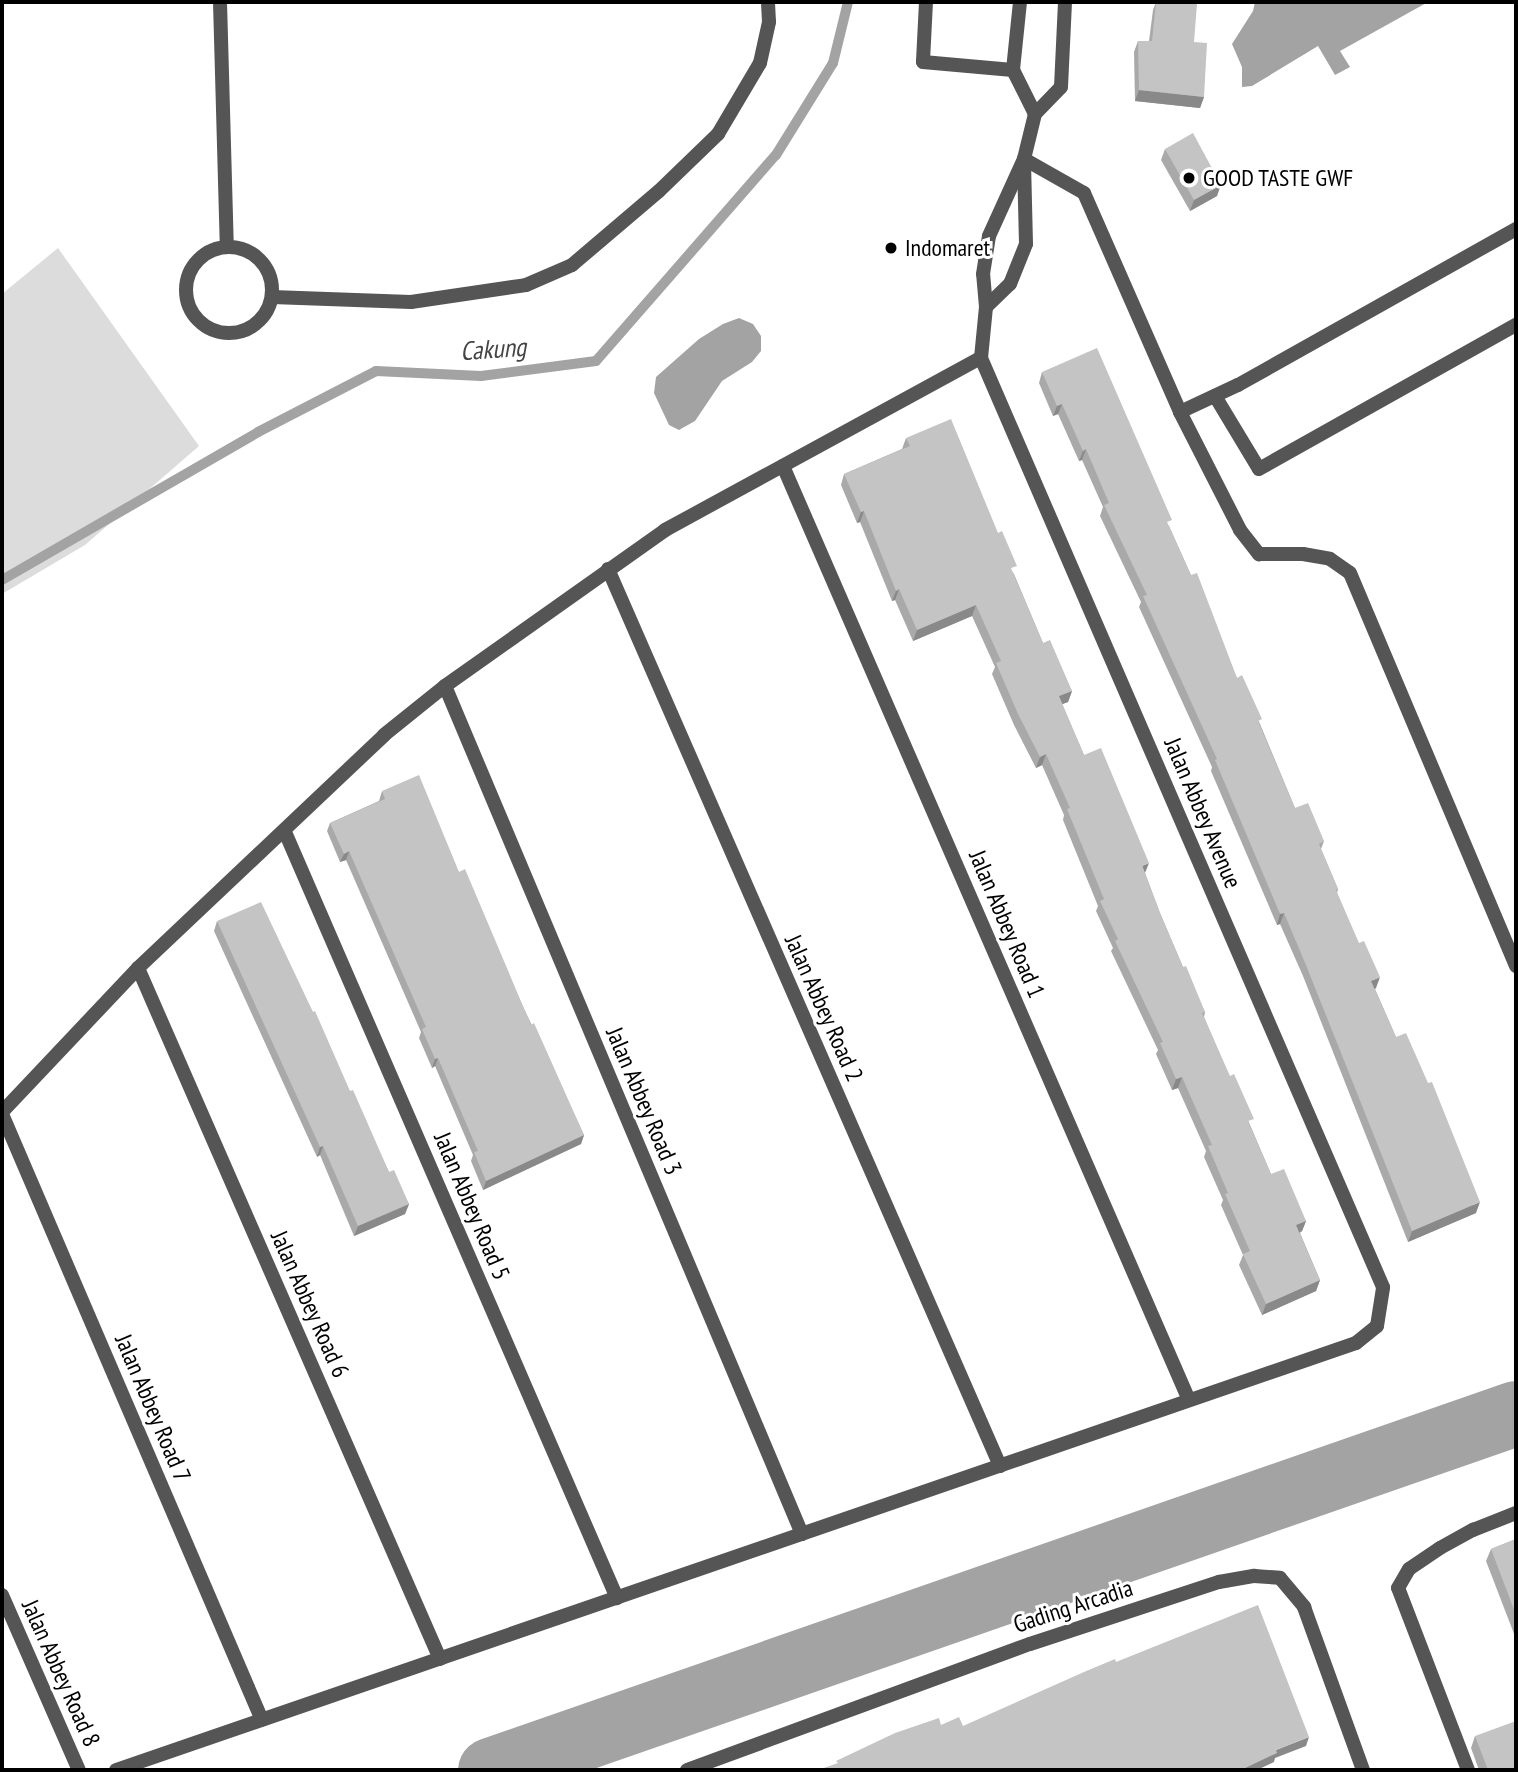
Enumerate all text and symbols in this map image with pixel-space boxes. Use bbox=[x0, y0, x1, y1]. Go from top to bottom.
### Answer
place label: GOOD TASTE GWF bbox=[1203, 164, 1354, 192]
marker: GOOD TASTE GWF bbox=[1181, 170, 1197, 186]
place label: Indomaret bbox=[905, 234, 990, 262]
marker: Indomaret bbox=[883, 240, 899, 256]
water label: Cakung bbox=[459, 331, 527, 367]
street label: Jalan Abbey Avenue bbox=[1158, 732, 1248, 894]
street label: Jalan Abbey Road 1 bbox=[963, 845, 1051, 1003]
street label: Jalan Abbey Road 2 bbox=[779, 930, 869, 1086]
street label: Jalan Abbey Road 3 bbox=[600, 1022, 688, 1180]
street label: Jalan Abbey Road 5 bbox=[428, 1127, 516, 1285]
street label: Jalan Abbey Road 6 bbox=[265, 1226, 355, 1382]
street label: Jalan Abbey Road 7 bbox=[109, 1329, 197, 1487]
street label: Gading Arcadia bbox=[1009, 1573, 1137, 1639]
street label: Jalan Abbey Road 8 bbox=[16, 1595, 106, 1751]

